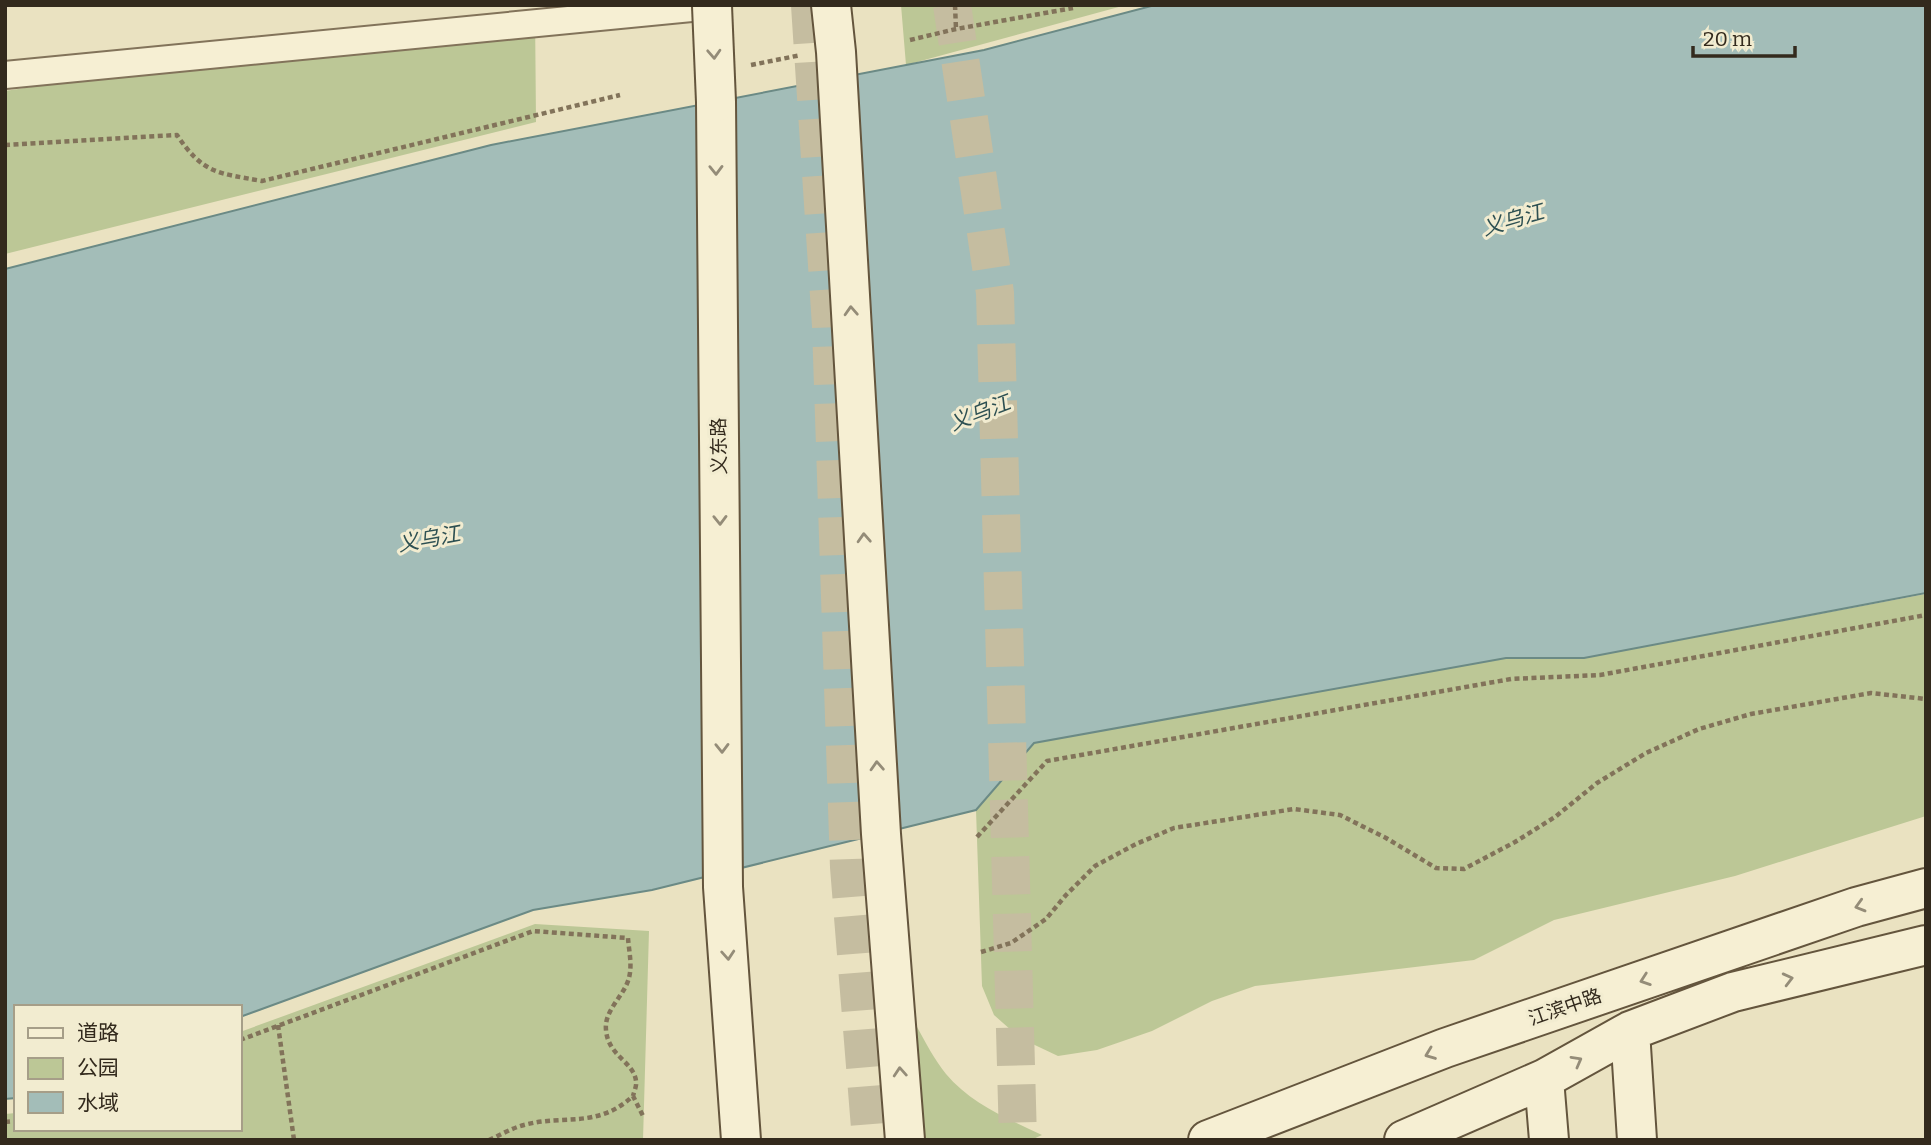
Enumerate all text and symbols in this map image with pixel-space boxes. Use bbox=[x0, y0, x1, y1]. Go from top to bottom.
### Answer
scale bar bbox=[1693, 14, 1794, 58]
text: 20 m bbox=[1703, 26, 1752, 52]
one-way arrow bbox=[706, 49, 721, 60]
one-way arrow bbox=[709, 165, 724, 176]
water label: 义乌江 bbox=[1479, 198, 1549, 241]
one-way arrow bbox=[844, 306, 859, 317]
water label: 义乌江 bbox=[946, 389, 1016, 436]
street label: 义东路 bbox=[707, 417, 731, 475]
one-way arrow bbox=[712, 515, 727, 526]
water label: 义乌江 bbox=[396, 520, 464, 557]
one-way arrow bbox=[857, 533, 872, 544]
one-way arrow bbox=[714, 743, 730, 754]
one-way arrow bbox=[870, 760, 885, 771]
one-way arrow bbox=[1854, 898, 1866, 913]
one-way arrow bbox=[720, 950, 735, 961]
one-way arrow bbox=[1639, 972, 1651, 986]
one-way arrow bbox=[1782, 972, 1794, 987]
street label: 江滨中路 bbox=[1525, 984, 1605, 1030]
legend bbox=[14, 1005, 242, 1131]
text: 道路 bbox=[77, 1020, 119, 1046]
one-way arrow bbox=[1424, 1046, 1436, 1060]
text: 公园 bbox=[77, 1055, 119, 1081]
one-way arrow bbox=[1570, 1056, 1582, 1069]
one-way arrow bbox=[893, 1066, 908, 1077]
text: 水域 bbox=[77, 1090, 119, 1116]

